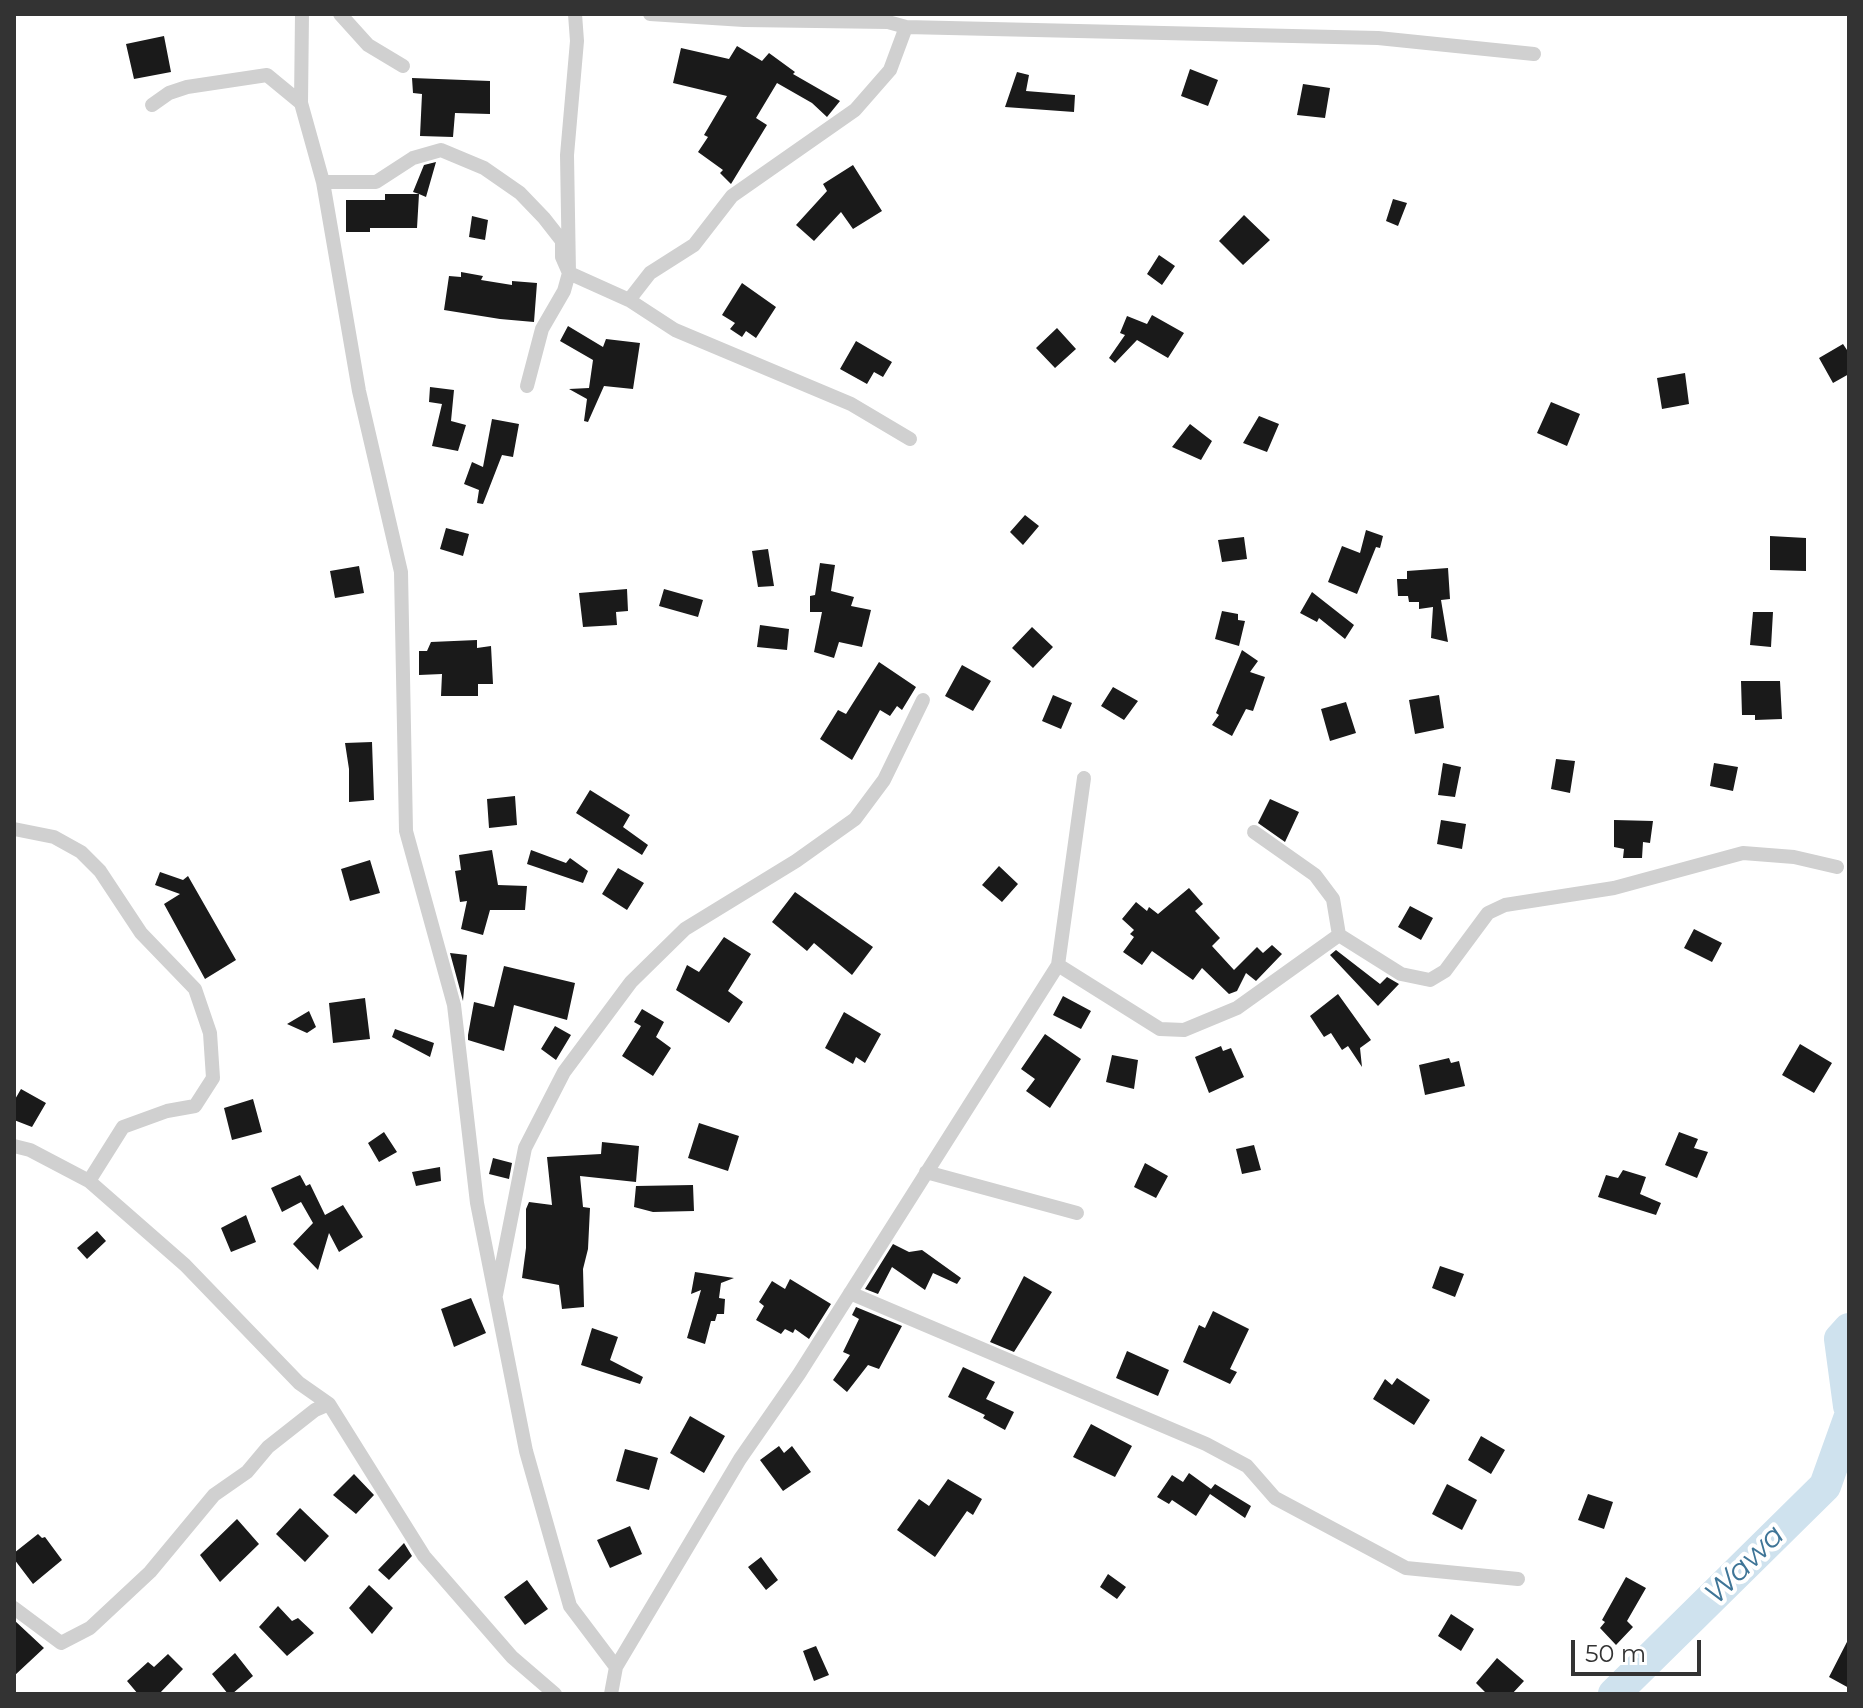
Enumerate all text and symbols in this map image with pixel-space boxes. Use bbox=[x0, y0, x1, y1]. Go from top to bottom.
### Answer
water label: Wawa bbox=[1698, 1518, 1792, 1612]
scale bar bbox=[1575, 1624, 1705, 1674]
text: 50 m bbox=[1585, 1639, 1646, 1668]

